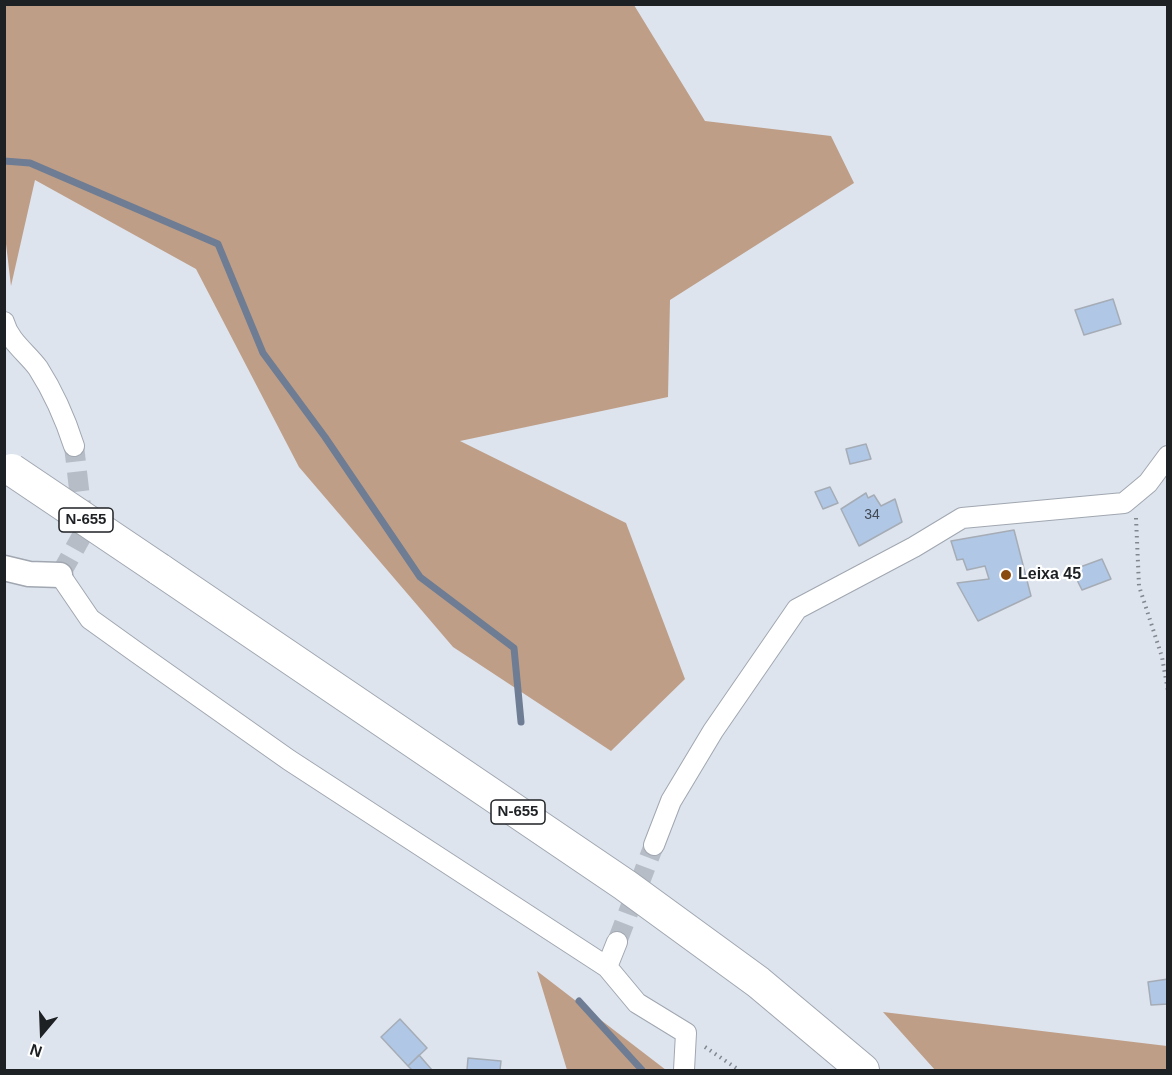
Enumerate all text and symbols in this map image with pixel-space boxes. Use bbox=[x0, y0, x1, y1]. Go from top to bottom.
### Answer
house number: 34 bbox=[864, 507, 880, 523]
road number: N-655 bbox=[59, 508, 113, 532]
place label: Leixa 45 bbox=[1018, 565, 1081, 585]
marker: Leixa 45 bbox=[999, 568, 1013, 582]
road number: N-655 bbox=[491, 800, 545, 824]
north arrow bbox=[12, 1003, 72, 1063]
text: N bbox=[28, 1041, 44, 1060]

